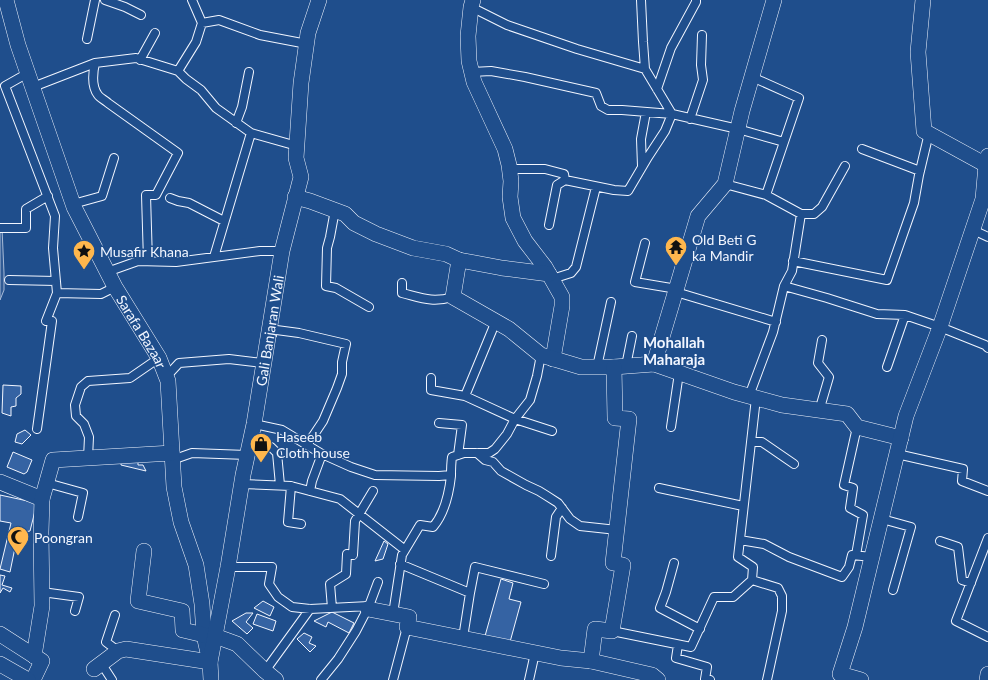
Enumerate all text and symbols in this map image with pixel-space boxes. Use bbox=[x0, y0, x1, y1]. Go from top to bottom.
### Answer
place label: Old Beti G ka Mandir bbox=[692, 231, 757, 264]
temple icon: Old Beti G ka Mandir bbox=[663, 234, 689, 267]
place icon: Musafir Khana bbox=[71, 238, 97, 271]
place label: Musafir Khana bbox=[100, 243, 189, 260]
street label: Gali Banjaran Wali bbox=[252, 274, 286, 387]
street label: Sarafa Bazaar bbox=[113, 292, 171, 371]
district label: Mohallah Maharaja bbox=[643, 333, 705, 368]
place label: Haseeb Cloth house bbox=[276, 428, 350, 461]
shop icon: Haseeb Cloth house bbox=[248, 431, 274, 464]
mosque icon: Poongran bbox=[5, 524, 31, 557]
place label: Poongran bbox=[34, 529, 93, 546]

